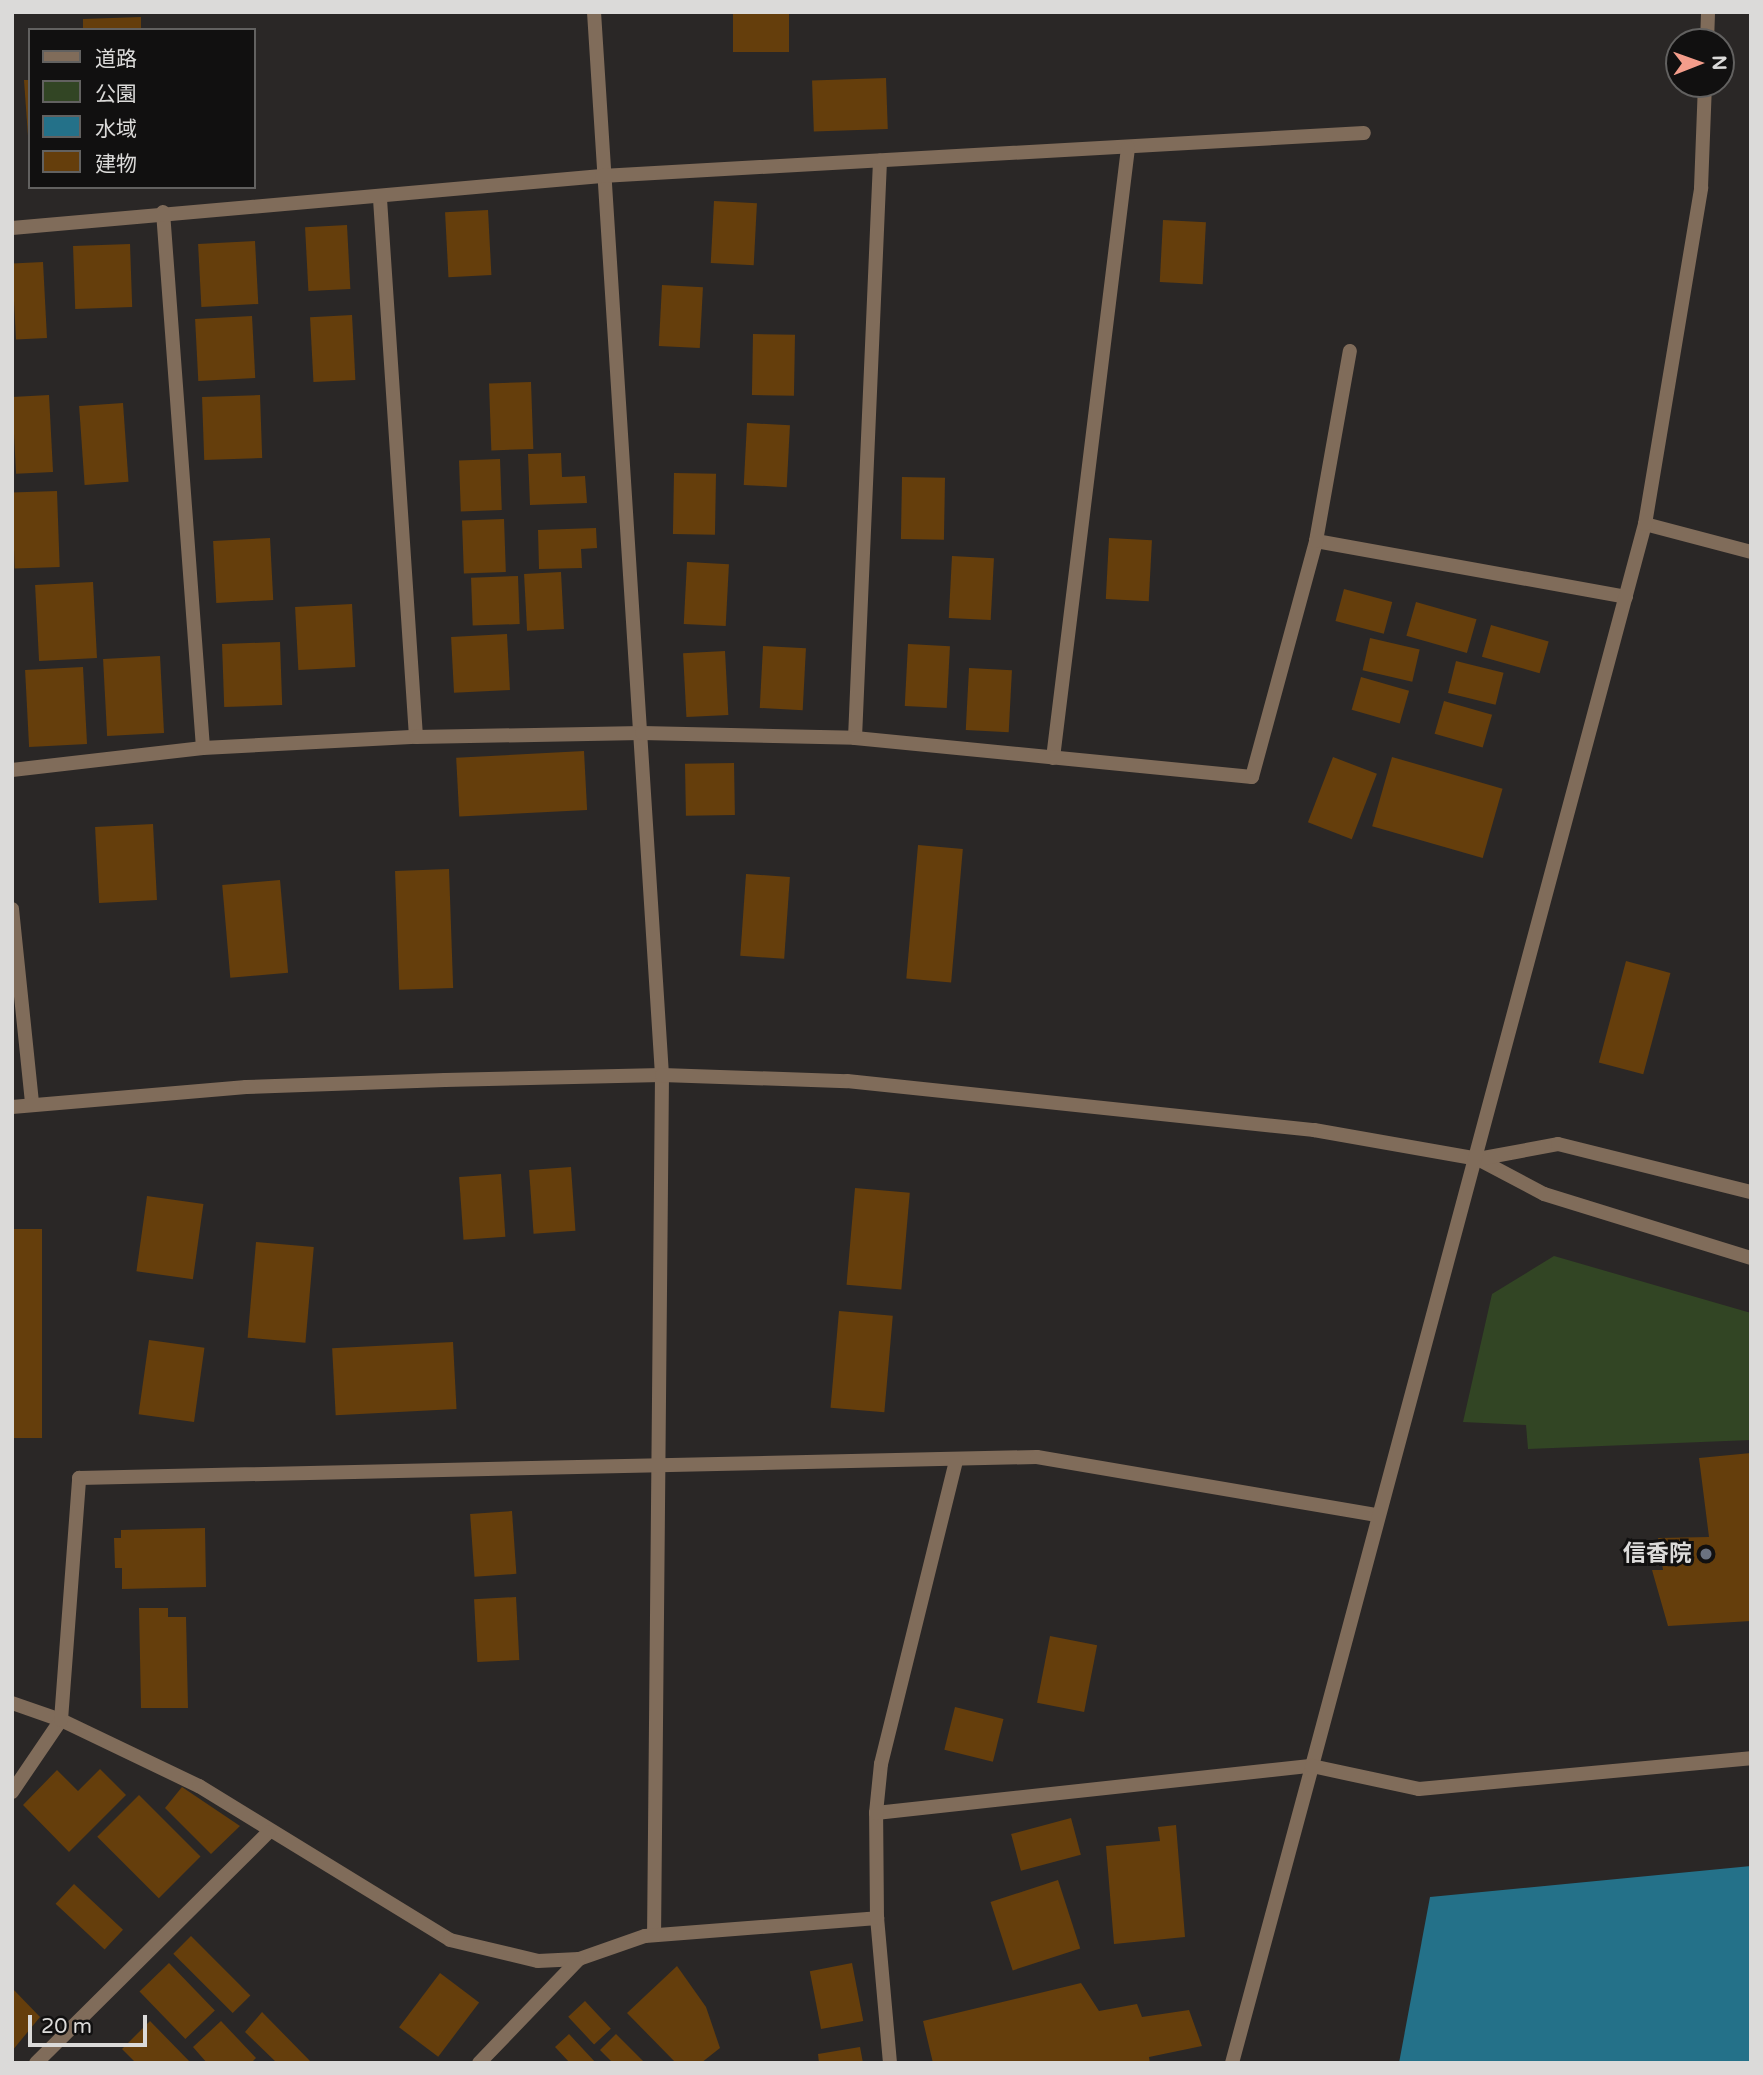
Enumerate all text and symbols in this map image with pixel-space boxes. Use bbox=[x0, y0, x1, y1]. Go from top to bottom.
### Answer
legend bbox=[28, 28, 256, 189]
north arrow bbox=[1665, 28, 1735, 98]
text: 道路 bbox=[95, 47, 137, 72]
text: N bbox=[1708, 55, 1730, 70]
text: 公園 bbox=[95, 82, 137, 107]
text: 水域 bbox=[95, 117, 137, 142]
text: 建物 bbox=[95, 152, 137, 177]
place label: 信香院 bbox=[1623, 1540, 1692, 1568]
marker: 信香院 bbox=[1698, 1546, 1714, 1562]
scale bar bbox=[32, 2002, 150, 2046]
text: 20 m bbox=[41, 2014, 92, 2039]

